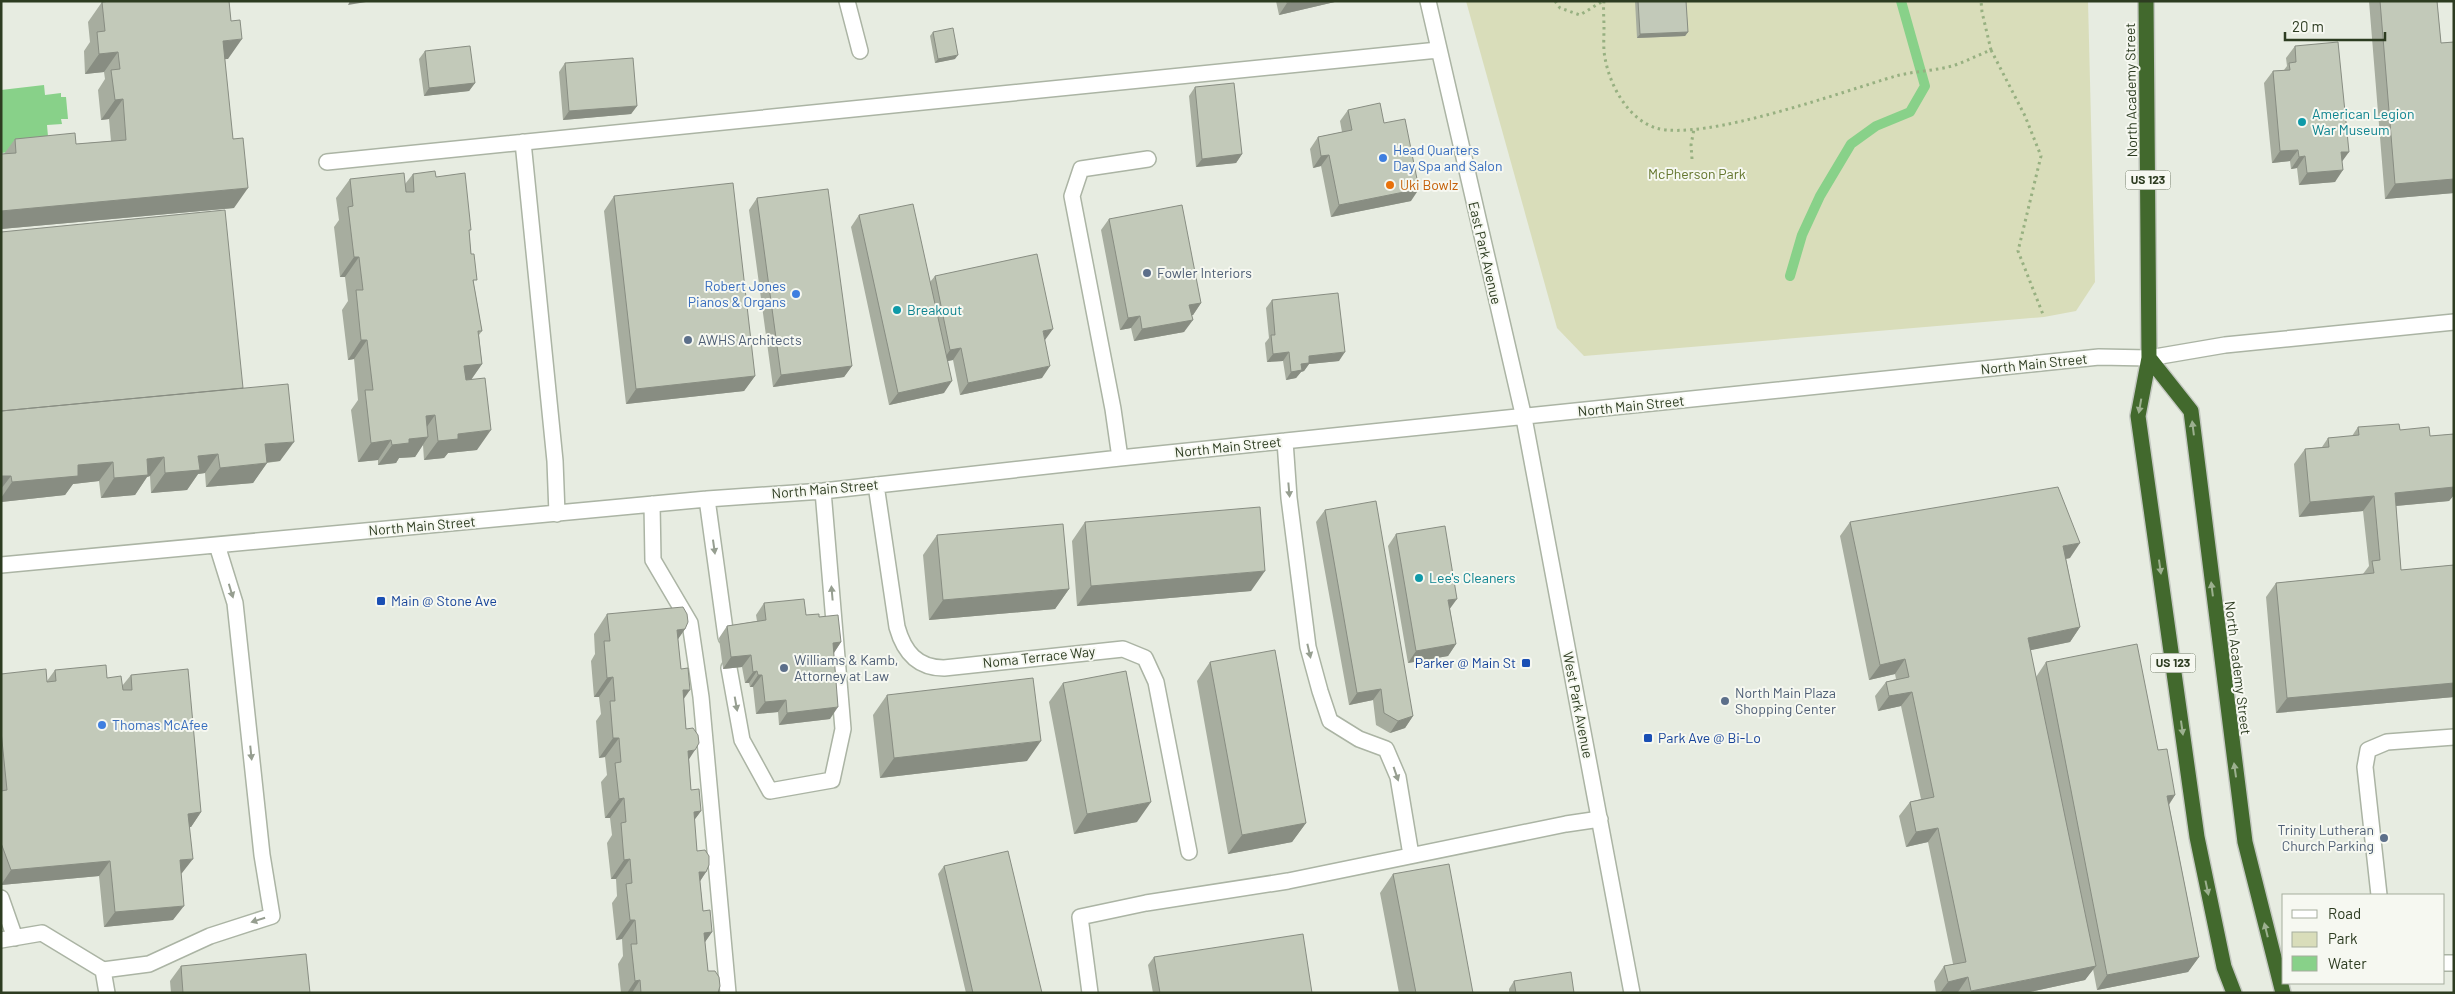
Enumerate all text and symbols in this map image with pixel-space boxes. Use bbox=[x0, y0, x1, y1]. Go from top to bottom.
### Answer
scale bar bbox=[2285, 10, 2385, 42]
text: 20 m bbox=[2292, 17, 2324, 35]
street label: North Academy Street bbox=[2121, 23, 2140, 157]
place label: American Legion War Museum bbox=[2312, 105, 2415, 138]
marker: American Legion War Museum bbox=[2296, 116, 2308, 128]
place label: Head Quarters Day Spa and Salon bbox=[1393, 141, 1503, 174]
marker: Head Quarters Day Spa and Salon bbox=[1377, 152, 1389, 164]
park label: McPherson Park bbox=[1648, 165, 1746, 182]
road number: US 123 bbox=[2126, 170, 2170, 190]
place label: Uki Bowlz bbox=[1400, 176, 1458, 193]
marker: Uki Bowlz bbox=[1384, 179, 1396, 191]
street label: East Park Avenue bbox=[1465, 200, 1506, 306]
place label: Fowler Interiors bbox=[1157, 264, 1252, 281]
marker: Fowler Interiors bbox=[1141, 267, 1153, 279]
place label: Robert Jones Pianos & Organs bbox=[688, 277, 786, 310]
marker: Robert Jones Pianos & Organs bbox=[790, 288, 802, 300]
place label: Breakout bbox=[907, 301, 962, 318]
marker: Breakout bbox=[891, 304, 903, 316]
place label: AWHS Architects bbox=[698, 331, 802, 348]
marker: AWHS Architects bbox=[682, 334, 694, 346]
street label: North Main Street bbox=[1980, 349, 2088, 378]
street label: North Main Street bbox=[1577, 391, 1685, 420]
one-way arrow bbox=[2135, 399, 2143, 415]
one-way arrow bbox=[2189, 420, 2197, 436]
street label: North Main Street bbox=[1174, 432, 1282, 461]
street label: North Main Street bbox=[771, 475, 879, 502]
one-way arrow bbox=[1285, 482, 1293, 498]
street label: North Main Street bbox=[368, 512, 476, 539]
one-way arrow bbox=[710, 539, 718, 555]
one-way arrow bbox=[2156, 559, 2164, 575]
place label: Lee's Cleaners bbox=[1429, 569, 1516, 586]
marker: Lee's Cleaners bbox=[1413, 572, 1425, 584]
one-way arrow bbox=[2208, 581, 2216, 597]
one-way arrow bbox=[228, 584, 236, 599]
one-way arrow bbox=[827, 585, 835, 601]
place label: Main @ Stone Ave bbox=[391, 592, 497, 609]
marker: Main @ Stone Ave bbox=[375, 595, 387, 607]
street label: North Academy Street bbox=[2222, 600, 2255, 736]
street label: Noma Terrace Way bbox=[982, 642, 1097, 671]
one-way arrow bbox=[1305, 644, 1313, 659]
street label: West Park Avenue bbox=[1560, 650, 1597, 760]
place label: Williams & Kamb, Attorney at Law bbox=[794, 651, 898, 684]
place label: Parker @ Main St bbox=[1415, 654, 1516, 671]
road number: US 123 bbox=[2150, 654, 2196, 672]
marker: Parker @ Main St bbox=[1520, 657, 1532, 669]
marker: Williams & Kamb, Attorney at Law bbox=[778, 662, 790, 674]
place label: North Main Plaza Shopping Center bbox=[1735, 684, 1836, 717]
marker: North Main Plaza Shopping Center bbox=[1719, 695, 1731, 707]
one-way arrow bbox=[732, 696, 740, 712]
place label: Thomas McAfee bbox=[112, 716, 208, 733]
marker: Thomas McAfee bbox=[96, 719, 108, 731]
one-way arrow bbox=[2178, 720, 2186, 736]
place label: Park Ave @ Bi-Lo bbox=[1658, 729, 1761, 746]
marker: Park Ave @ Bi-Lo bbox=[1642, 732, 1654, 744]
one-way arrow bbox=[247, 745, 255, 761]
one-way arrow bbox=[2231, 762, 2239, 778]
one-way arrow bbox=[1392, 767, 1400, 782]
place label: Trinity Lutheran Church Parking bbox=[2277, 821, 2374, 854]
marker: Trinity Lutheran Church Parking bbox=[2378, 832, 2390, 844]
one-way arrow bbox=[2204, 881, 2212, 897]
legend bbox=[2282, 894, 2445, 984]
text: Road bbox=[2328, 904, 2361, 922]
one-way arrow bbox=[250, 917, 265, 925]
one-way arrow bbox=[2262, 922, 2270, 937]
text: Park bbox=[2328, 929, 2358, 947]
text: Water bbox=[2328, 954, 2367, 972]

